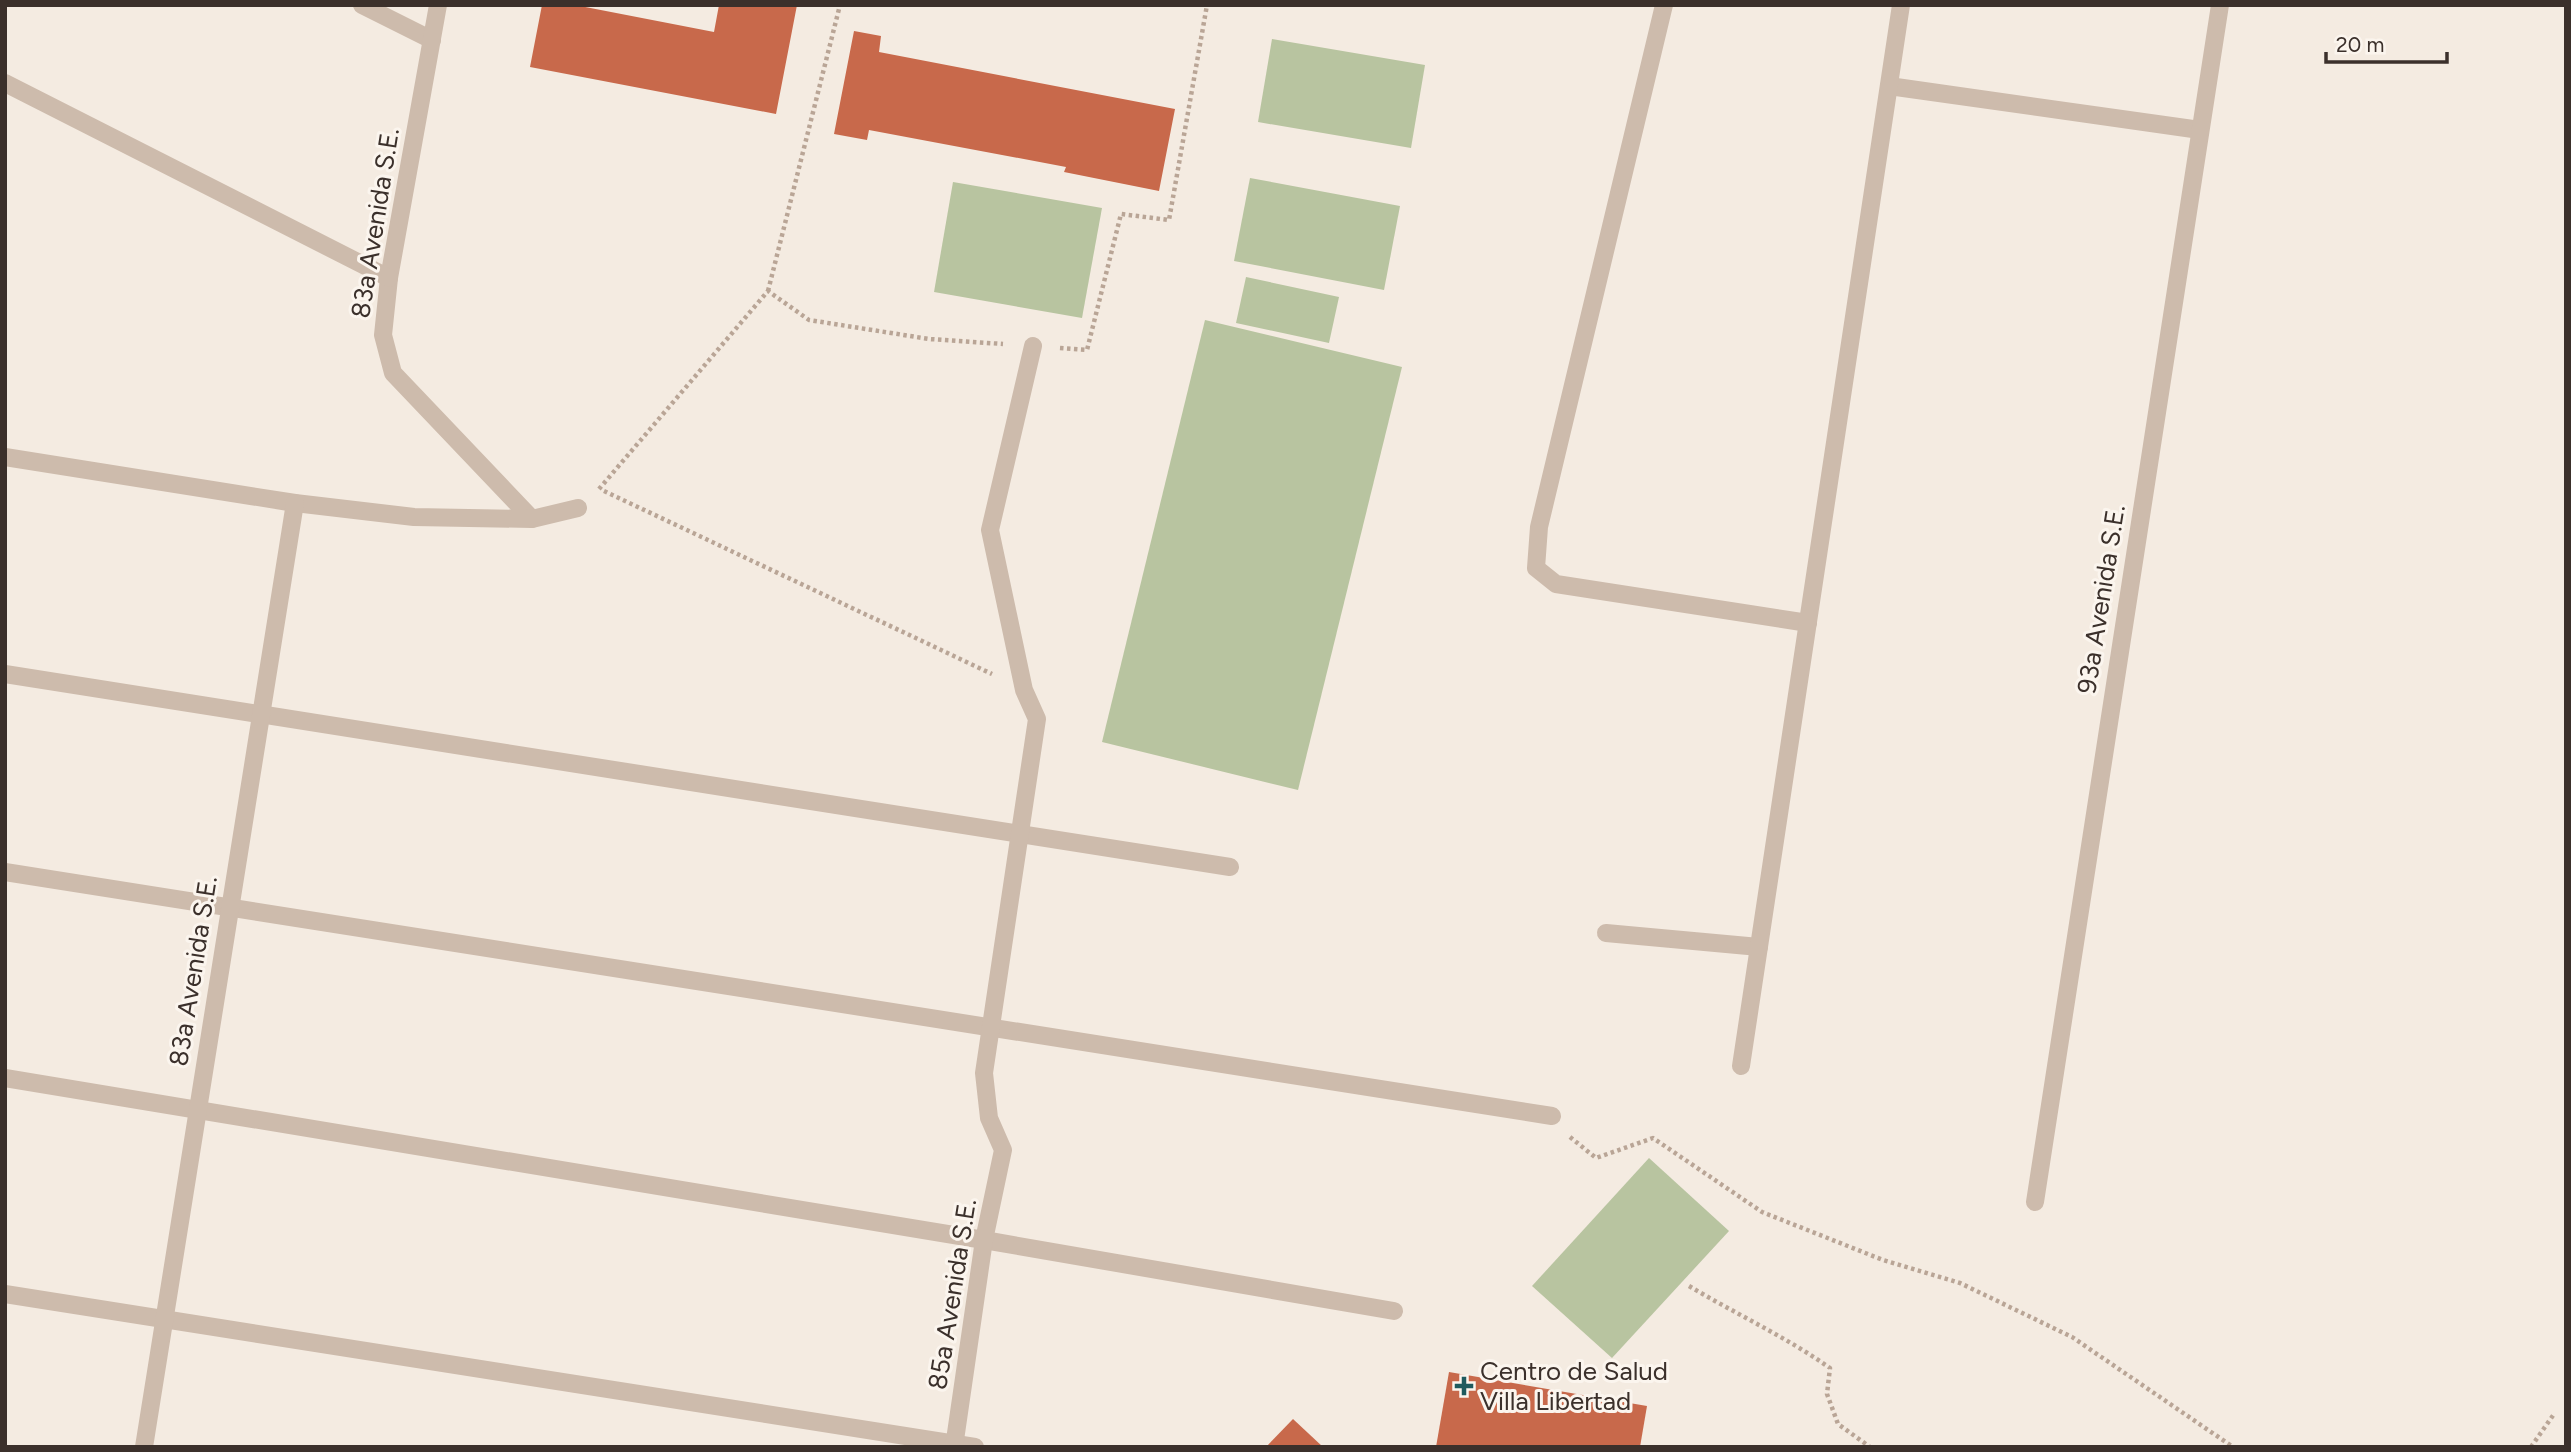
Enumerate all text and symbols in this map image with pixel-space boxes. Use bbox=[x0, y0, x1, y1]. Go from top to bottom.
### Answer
scale bar bbox=[2326, 21, 2447, 65]
text: 20 m bbox=[2336, 32, 2384, 57]
street label: 83a Avenida S.E. bbox=[344, 126, 406, 320]
street label: 93a Avenida S.E. bbox=[2070, 502, 2132, 696]
street label: 83a Avenida S.E. bbox=[162, 874, 224, 1068]
street label: 85a Avenida S.E. bbox=[921, 1196, 983, 1392]
place label: Centro de Salud Villa Libertad bbox=[1480, 1355, 1668, 1417]
marker: Centro de Salud Villa Libertad bbox=[1454, 1376, 1474, 1396]

